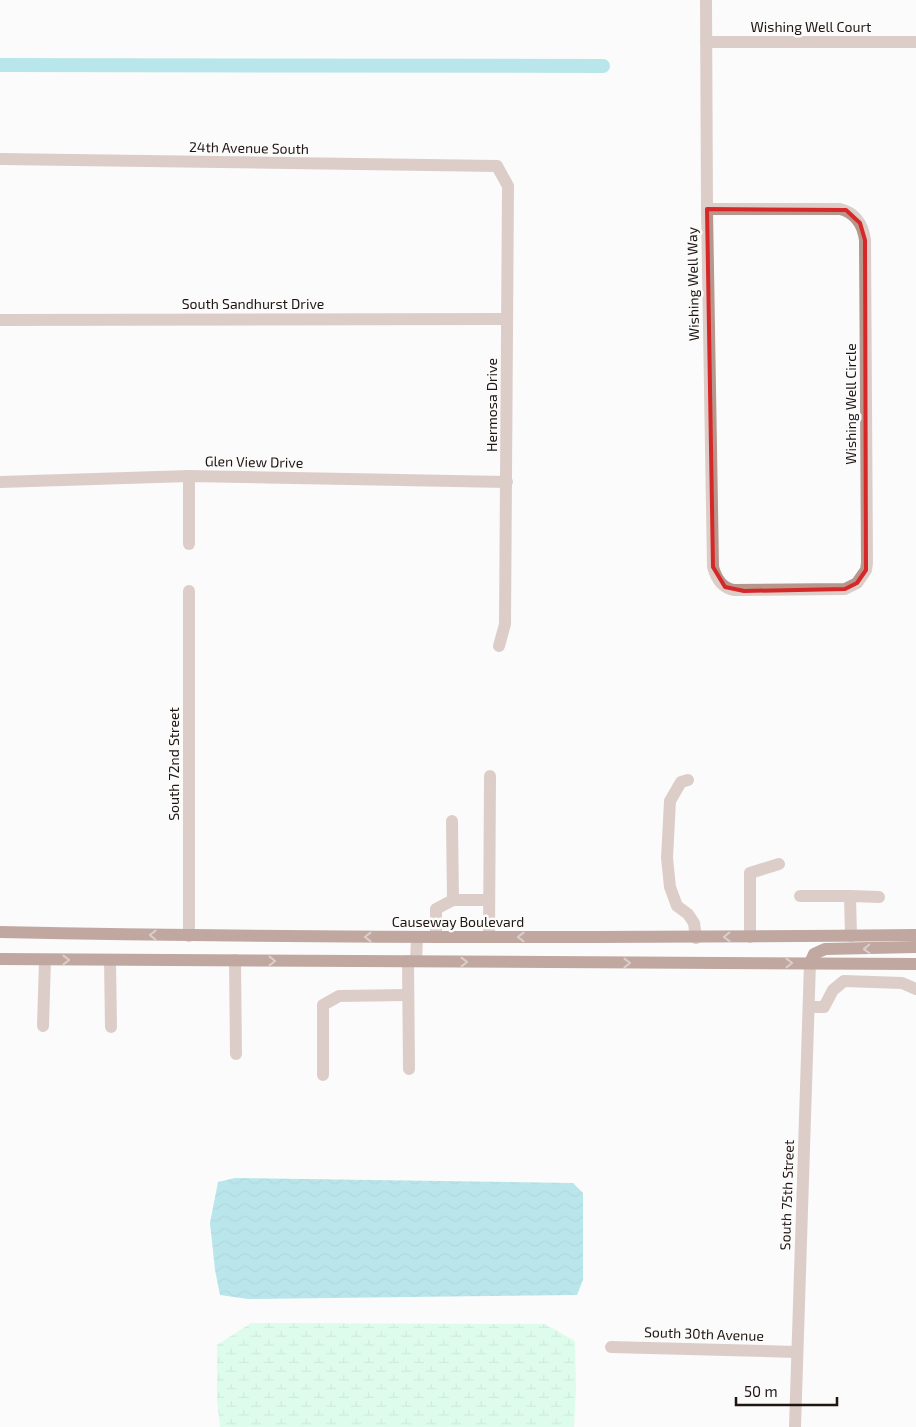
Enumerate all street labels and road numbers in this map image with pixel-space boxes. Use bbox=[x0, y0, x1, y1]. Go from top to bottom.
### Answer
street label: Wishing Well Court bbox=[751, 18, 871, 35]
street label: 24th Avenue South bbox=[189, 138, 309, 157]
street label: Wishing Well Way bbox=[683, 226, 702, 341]
street label: South Sandhurst Drive bbox=[182, 295, 324, 312]
street label: Wishing Well Circle bbox=[842, 343, 859, 465]
street label: Hermosa Drive bbox=[483, 358, 500, 452]
street label: Glen View Drive bbox=[205, 452, 303, 471]
street label: South 72nd Street bbox=[165, 707, 182, 821]
street label: Causeway Boulevard bbox=[392, 913, 524, 930]
street label: South 75th Street bbox=[776, 1139, 797, 1251]
street label: South 30th Avenue bbox=[644, 1323, 764, 1344]

